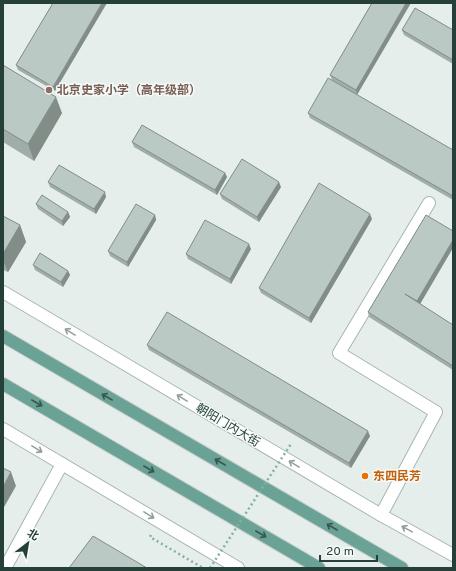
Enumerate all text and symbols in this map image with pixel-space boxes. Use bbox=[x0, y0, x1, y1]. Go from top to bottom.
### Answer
place label: 北京史家小学（高年级部） bbox=[57, 83, 201, 99]
marker: 北京史家小学（高年级部） bbox=[44, 85, 54, 95]
one-way arrow bbox=[65, 328, 76, 336]
one-way arrow bbox=[101, 392, 113, 400]
one-way arrow bbox=[177, 394, 188, 402]
one-way arrow bbox=[31, 400, 43, 408]
street label: 朝阳门内大街 bbox=[192, 400, 262, 451]
one-way arrow bbox=[31, 445, 42, 453]
one-way arrow bbox=[215, 458, 226, 466]
one-way arrow bbox=[289, 460, 300, 468]
one-way arrow bbox=[143, 465, 155, 473]
place label: 东四民芳 bbox=[373, 469, 421, 485]
marker: 东四民芳 bbox=[360, 471, 370, 481]
one-way arrow bbox=[143, 512, 155, 520]
north arrow bbox=[8, 523, 48, 563]
one-way arrow bbox=[326, 523, 338, 531]
one-way arrow bbox=[401, 525, 413, 533]
text: 北 bbox=[24, 526, 41, 544]
one-way arrow bbox=[255, 531, 267, 539]
scale bar bbox=[320, 537, 377, 563]
text: 20 m bbox=[326, 544, 354, 560]

